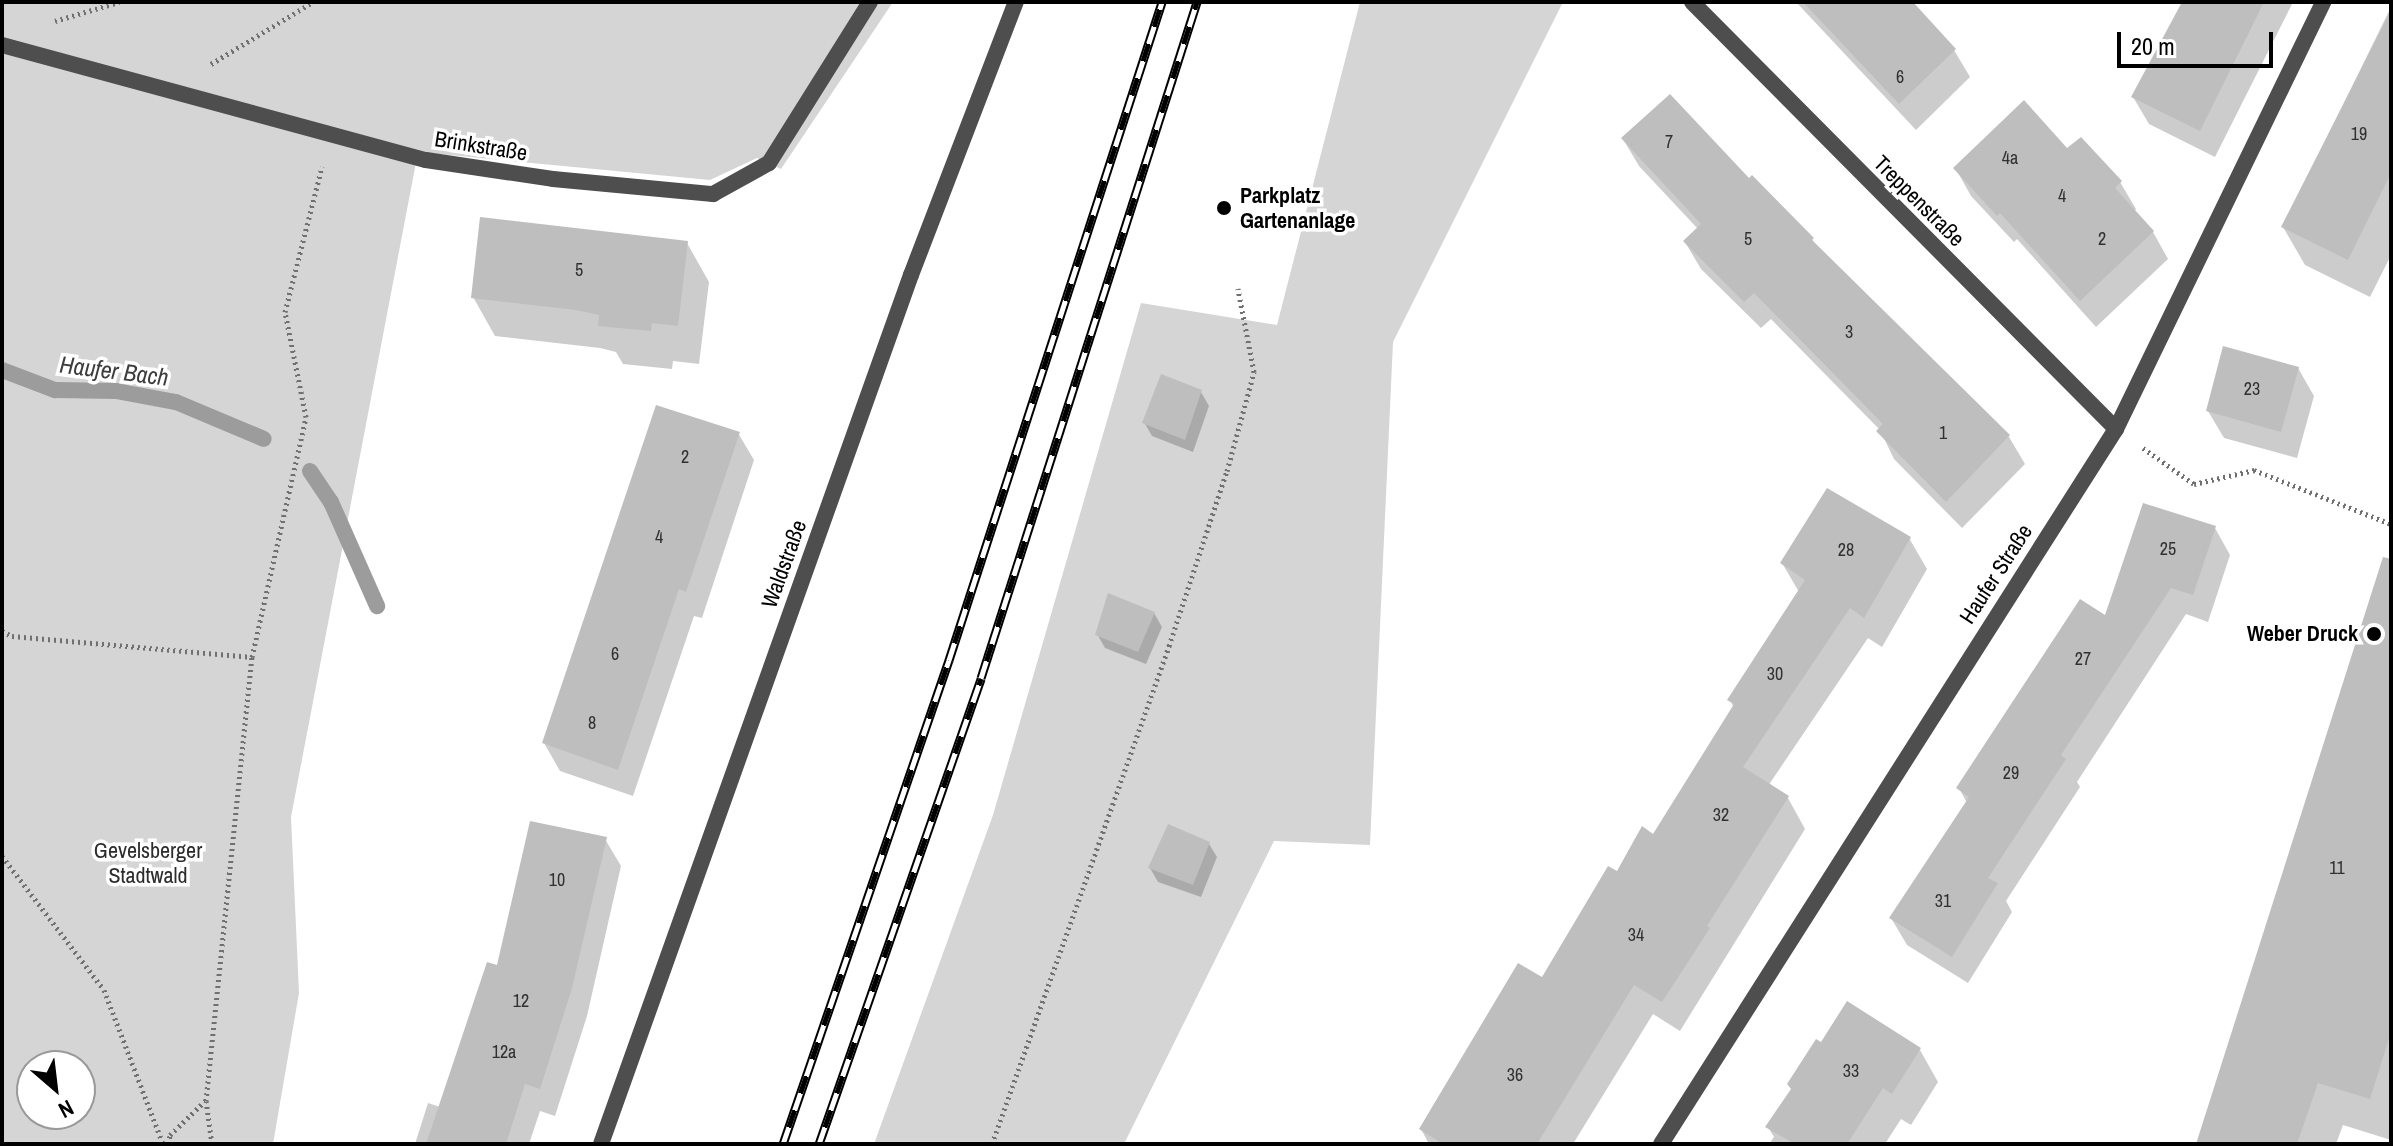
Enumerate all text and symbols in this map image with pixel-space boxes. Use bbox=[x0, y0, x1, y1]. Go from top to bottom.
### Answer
scale bar bbox=[2121, 16, 2277, 66]
text: 20 m bbox=[2131, 30, 2175, 62]
house number: 6 bbox=[1896, 66, 1904, 88]
house number: 19 bbox=[2351, 123, 2367, 145]
street label: Brinkstraße bbox=[433, 126, 529, 166]
house number: 7 bbox=[1665, 131, 1673, 153]
house number: 4a bbox=[2002, 147, 2018, 169]
street label: Treppenstraße bbox=[1868, 150, 1970, 252]
place label: Parkplatz Gartenanlage bbox=[1240, 182, 1355, 234]
house number: 4 bbox=[2058, 185, 2066, 207]
marker: Parkplatz Gartenanlage bbox=[1215, 199, 1233, 217]
house number: 5 bbox=[1744, 228, 1752, 250]
house number: 2 bbox=[2098, 228, 2106, 250]
house number: 5 bbox=[575, 259, 583, 281]
house number: 3 bbox=[1845, 321, 1853, 343]
water label: Haufer Bach bbox=[58, 350, 170, 392]
house number: 23 bbox=[2244, 378, 2260, 400]
house number: 1 bbox=[1939, 422, 1947, 444]
house number: 2 bbox=[681, 446, 689, 468]
street label: Waldstraße bbox=[756, 516, 812, 612]
street label: Haufer Straße bbox=[1954, 519, 2038, 629]
house number: 4 bbox=[655, 526, 663, 548]
house number: 25 bbox=[2160, 538, 2176, 560]
house number: 28 bbox=[1838, 539, 1854, 561]
place label: Weber Druck bbox=[2247, 621, 2358, 647]
marker: Weber Druck bbox=[2365, 625, 2383, 643]
house number: 6 bbox=[611, 643, 619, 665]
house number: 27 bbox=[2075, 648, 2091, 670]
house number: 30 bbox=[1767, 663, 1783, 685]
house number: 8 bbox=[588, 712, 596, 734]
house number: 29 bbox=[2003, 762, 2019, 784]
house number: 32 bbox=[1713, 804, 1729, 826]
park label: Gevelsberger Stadtwald bbox=[94, 837, 202, 888]
house number: 11 bbox=[2329, 857, 2345, 879]
house number: 10 bbox=[549, 869, 565, 891]
house number: 31 bbox=[1935, 890, 1951, 912]
house number: 34 bbox=[1628, 924, 1644, 946]
house number: 12 bbox=[513, 990, 529, 1012]
house number: 12a bbox=[492, 1041, 516, 1063]
north arrow bbox=[16, 1050, 96, 1130]
house number: 33 bbox=[1843, 1060, 1859, 1082]
house number: 36 bbox=[1507, 1064, 1523, 1086]
text: N bbox=[54, 1093, 79, 1126]

